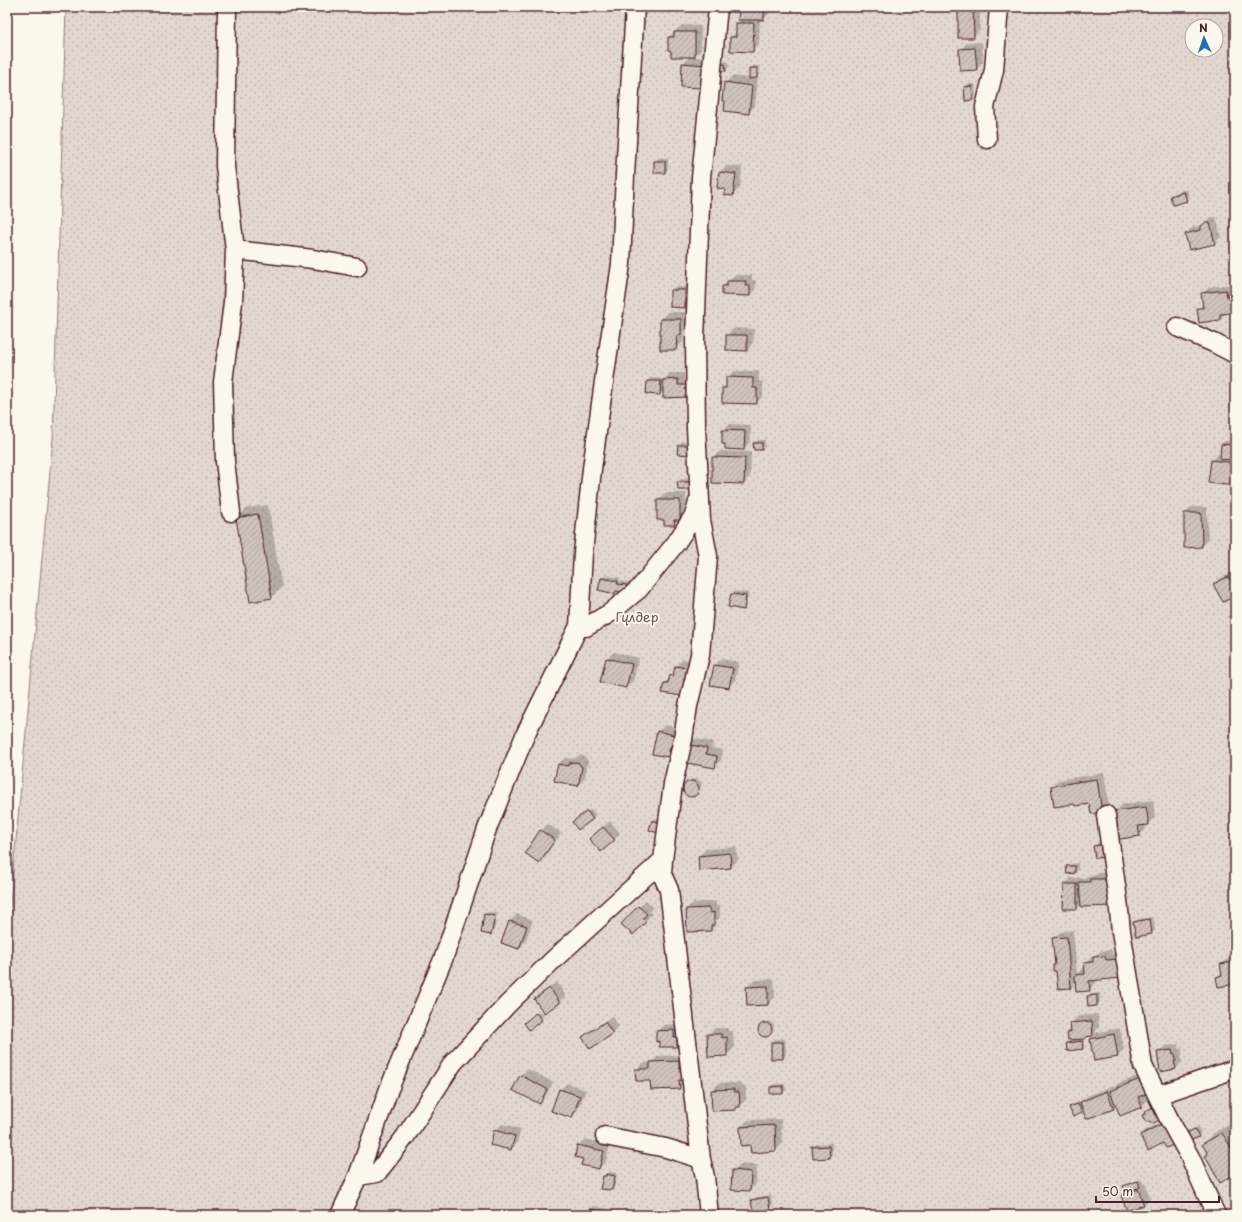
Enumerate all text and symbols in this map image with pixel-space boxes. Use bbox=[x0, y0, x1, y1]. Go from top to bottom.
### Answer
north arrow bbox=[1184, 18, 1224, 58]
text: N bbox=[1199, 19, 1209, 36]
park label: Гүлдер bbox=[616, 607, 658, 626]
scale bar bbox=[1096, 1178, 1219, 1204]
text: 50 m bbox=[1102, 1182, 1133, 1200]

